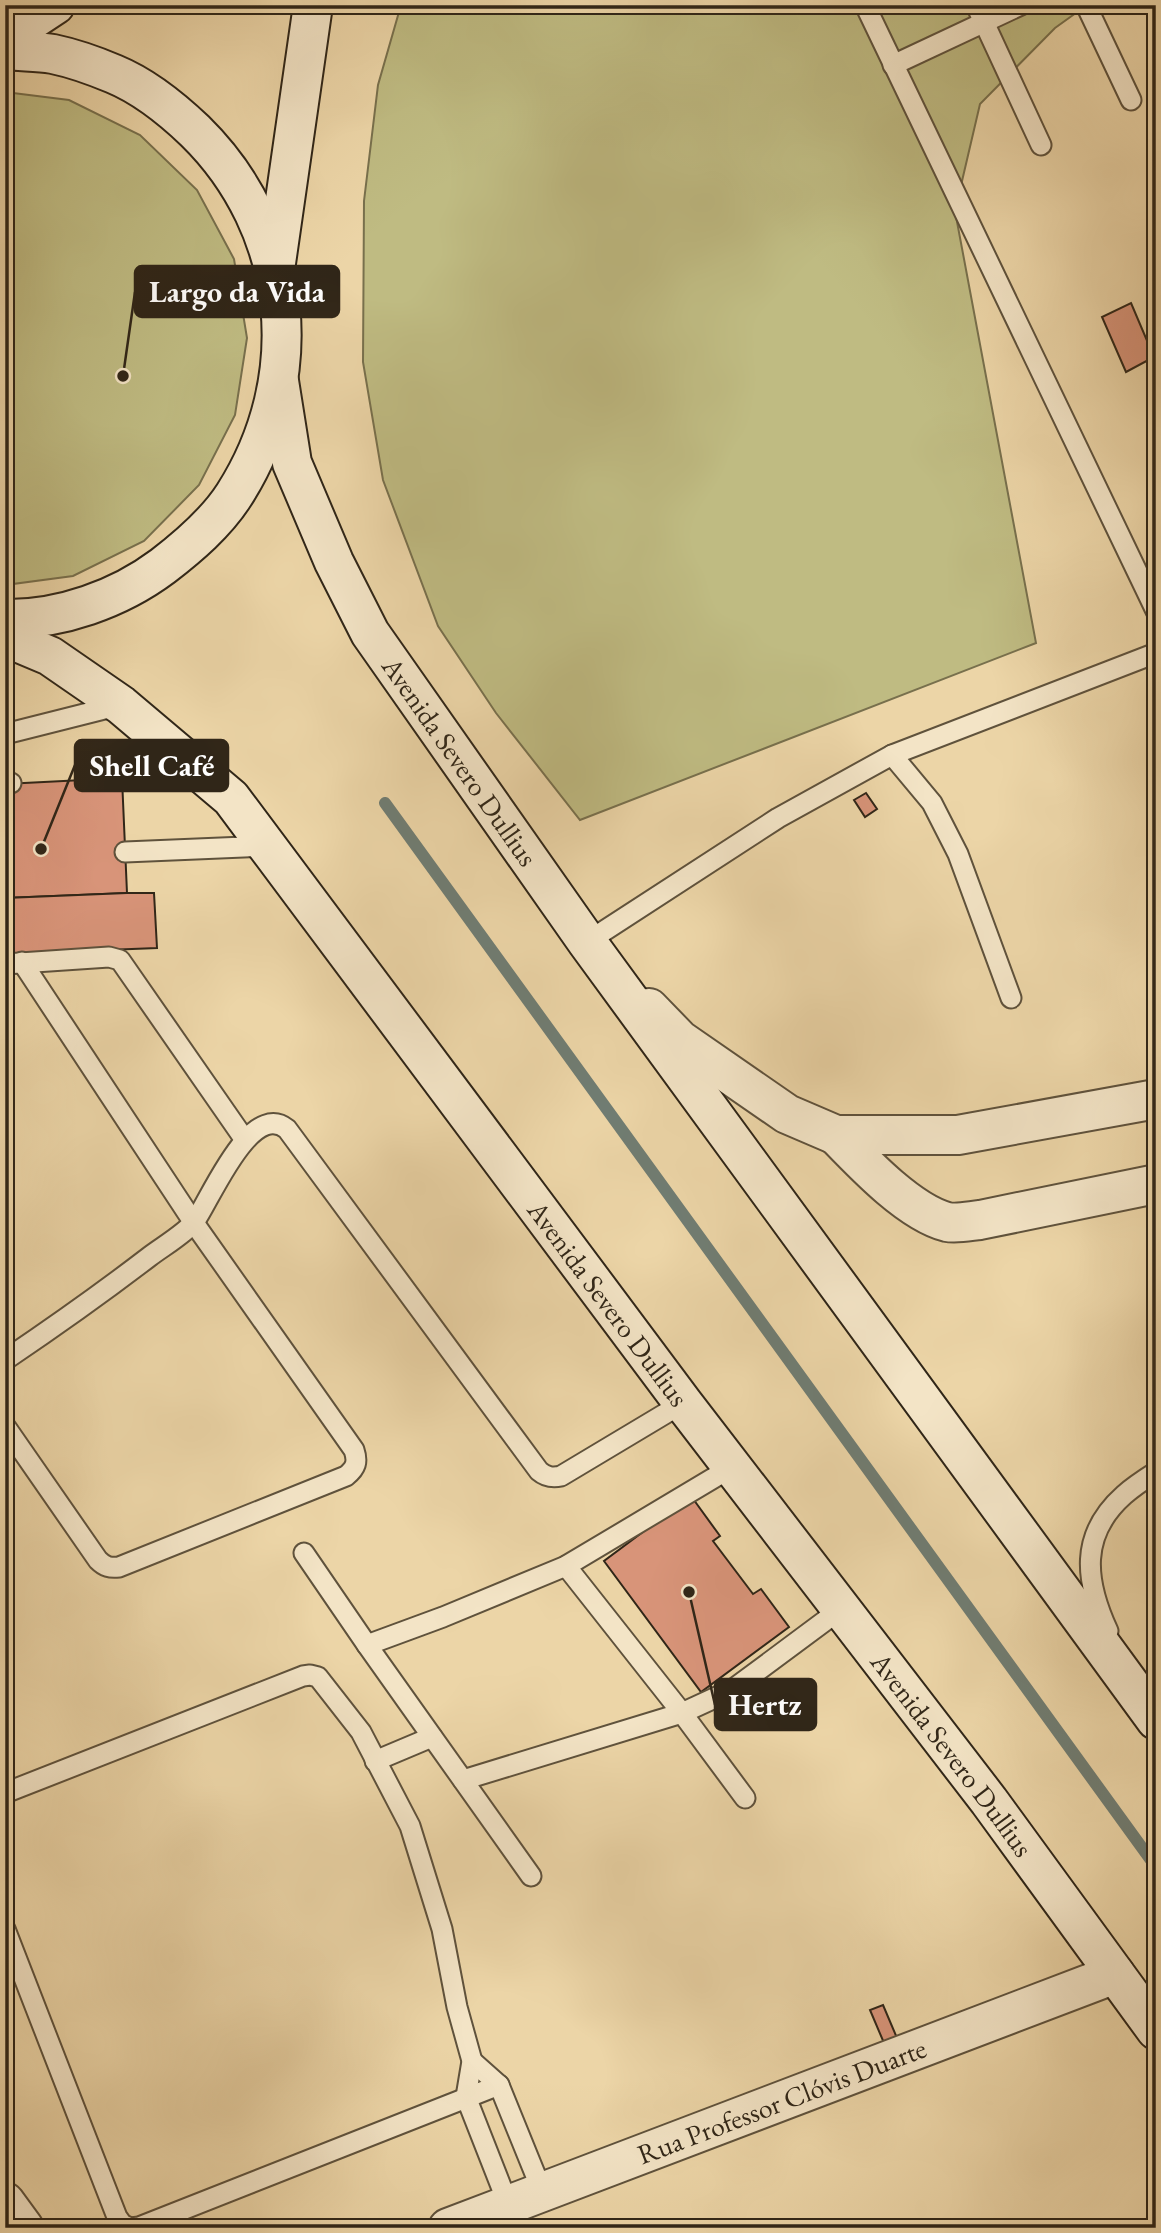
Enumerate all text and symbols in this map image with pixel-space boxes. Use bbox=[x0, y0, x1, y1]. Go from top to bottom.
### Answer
callout: Largo da Vida bbox=[135, 266, 339, 317]
text: Largo da Vida bbox=[149, 272, 326, 311]
street label: Avenida Severo Dullius bbox=[374, 649, 546, 873]
callout: Shell Café bbox=[75, 740, 228, 791]
text: Shell Café bbox=[90, 746, 214, 785]
street label: Avenida Severo Dullius bbox=[519, 1192, 697, 1413]
street label: Avenida Severo Dullius bbox=[862, 1644, 1042, 1864]
callout: Hertz bbox=[715, 1679, 816, 1730]
text: Hertz bbox=[728, 1685, 802, 1724]
street label: Rua Professor Clóvis Duarte bbox=[632, 2030, 931, 2172]

